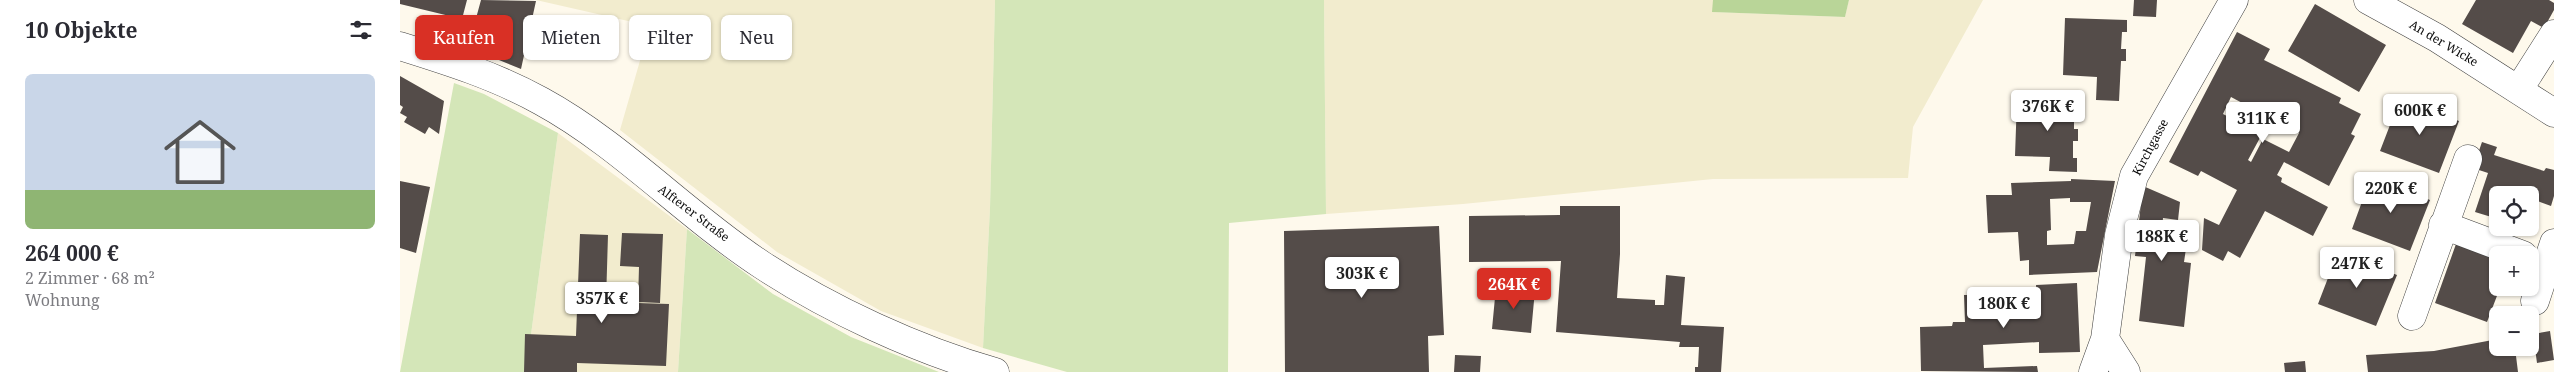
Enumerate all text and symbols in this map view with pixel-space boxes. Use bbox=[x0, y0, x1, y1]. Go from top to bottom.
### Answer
chip: Kaufen bbox=[415, 15, 513, 60]
chip: Mieten bbox=[523, 15, 619, 60]
chip: Filter bbox=[629, 15, 711, 60]
chip: Neu bbox=[721, 15, 792, 60]
text: 10 Objekte bbox=[25, 16, 138, 44]
icon: filters bbox=[347, 16, 375, 44]
street label: An der Wicke bbox=[2406, 16, 2482, 70]
pin: 376K € bbox=[2007, 90, 2089, 132]
pin: 600K € bbox=[2379, 94, 2461, 136]
text: 376K € bbox=[2022, 95, 2074, 117]
text: 600K € bbox=[2394, 99, 2446, 121]
pin: 311K € bbox=[2222, 102, 2304, 144]
icon: home bbox=[155, 107, 245, 197]
text: 311K € bbox=[2237, 107, 2289, 129]
street label: Kirchgasse bbox=[2128, 116, 2172, 178]
pin: 220K € bbox=[2350, 172, 2432, 214]
text: 220K € bbox=[2365, 177, 2417, 199]
street label: Alfterer Straße bbox=[655, 181, 733, 245]
map controls bbox=[2489, 186, 2539, 356]
button: locate bbox=[2489, 186, 2539, 236]
pin: 188K € bbox=[2121, 220, 2203, 262]
text: 188K € bbox=[2136, 225, 2188, 247]
text: 264 000 € bbox=[25, 239, 119, 267]
pin: 247K € bbox=[2316, 246, 2398, 289]
button: + bbox=[2489, 246, 2539, 296]
text: 247K € bbox=[2331, 252, 2383, 274]
pin: 303K € bbox=[1321, 256, 1403, 299]
text: 303K € bbox=[1336, 262, 1388, 284]
text: 2 Zimmer · 68 m² bbox=[25, 267, 155, 289]
pin: 264K € bbox=[1473, 268, 1555, 310]
text: 264K € bbox=[1488, 273, 1540, 295]
pin: 357K € bbox=[561, 282, 643, 324]
pin: 180K € bbox=[1963, 286, 2045, 329]
text: 357K € bbox=[576, 287, 628, 309]
text: Wohnung bbox=[25, 289, 100, 311]
text: 180K € bbox=[1978, 292, 2030, 314]
button: − bbox=[2489, 306, 2539, 356]

